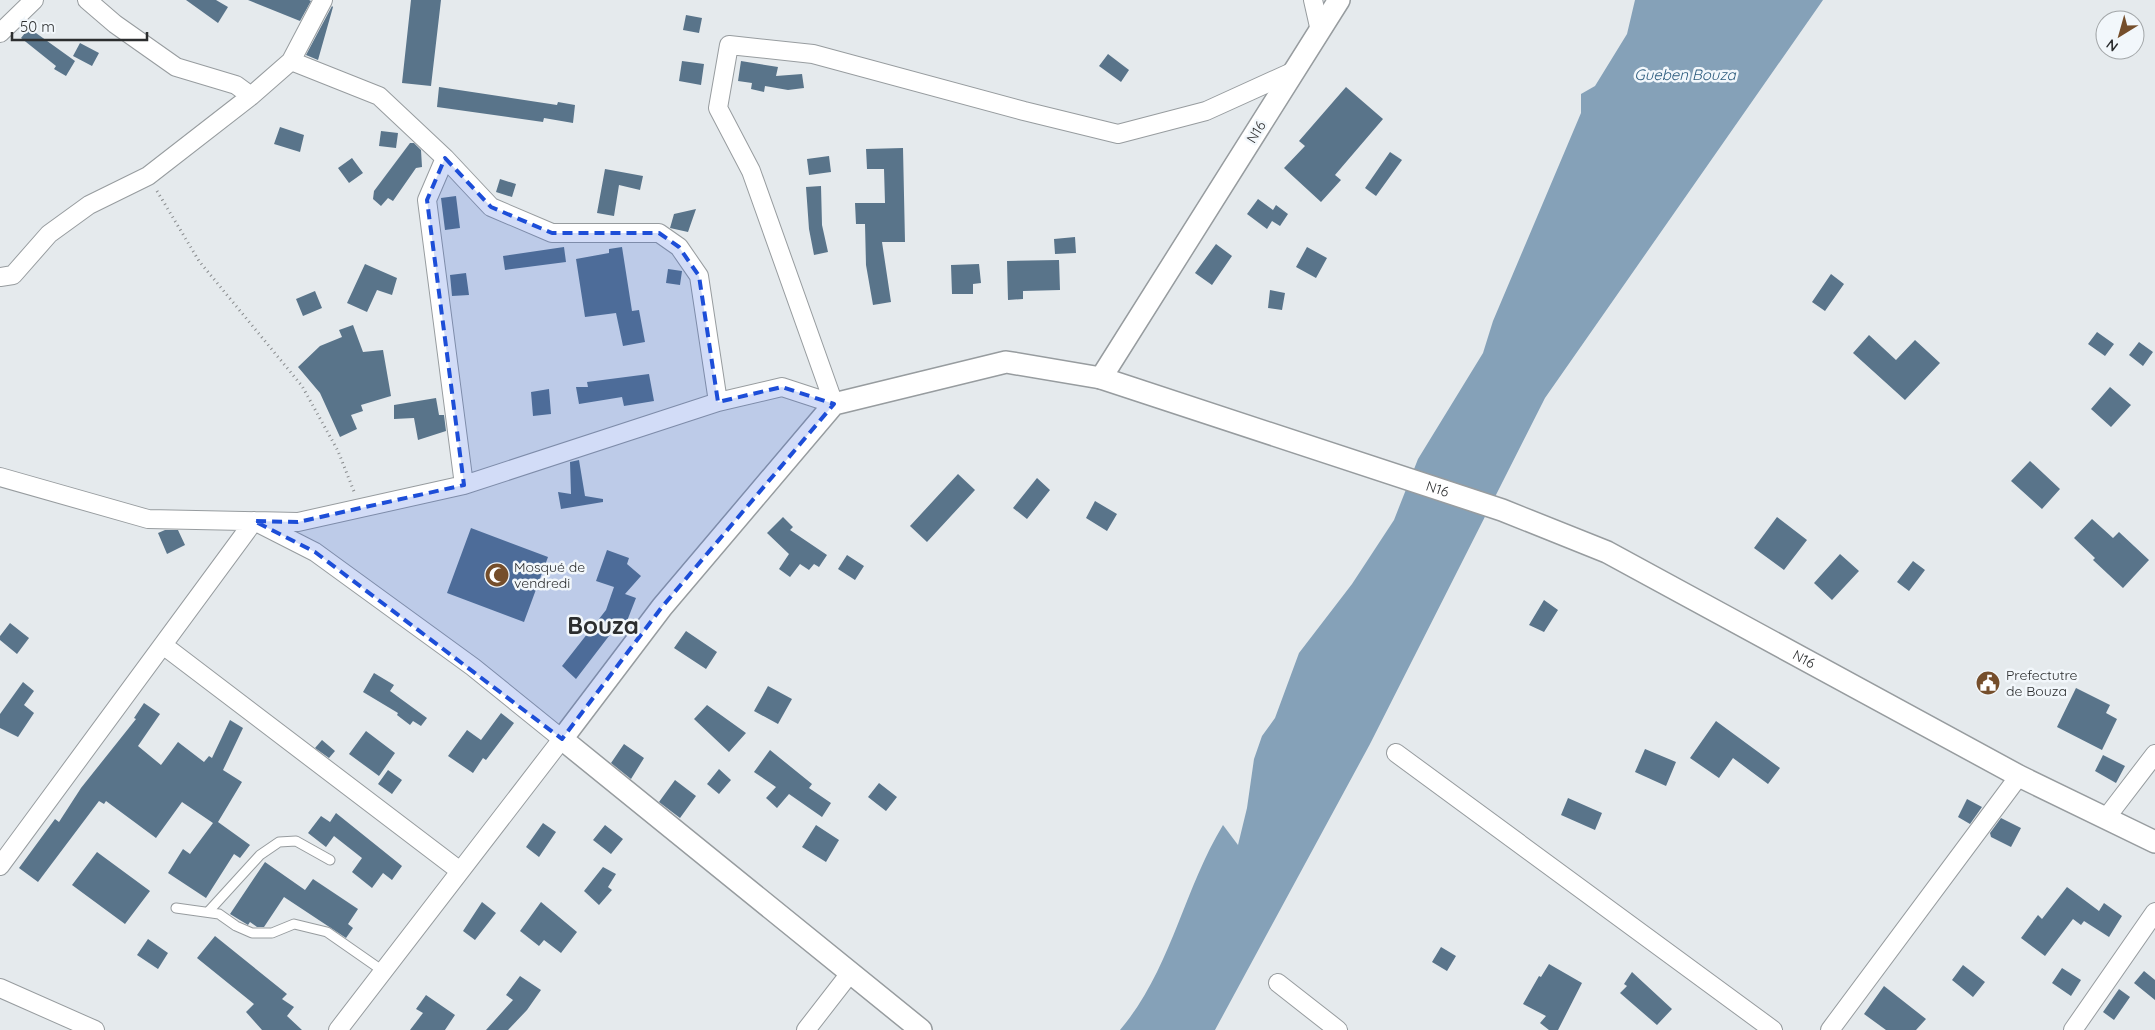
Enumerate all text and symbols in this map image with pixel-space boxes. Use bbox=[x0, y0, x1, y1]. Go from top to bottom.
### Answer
scale bar bbox=[12, 10, 148, 42]
north arrow bbox=[2095, 10, 2145, 60]
text: 50 m bbox=[20, 17, 55, 36]
text: N bbox=[2103, 35, 2122, 56]
water label: Gueben Bouza bbox=[1634, 65, 1737, 84]
street label: N16 bbox=[1242, 117, 1270, 146]
street label: N16 bbox=[1424, 477, 1452, 501]
place label: Mosqué de vendredi bbox=[514, 558, 585, 592]
mosque icon: Mosqué de vendredi bbox=[484, 562, 510, 588]
district label: Bouza bbox=[567, 610, 639, 640]
street label: N16 bbox=[1789, 646, 1819, 673]
place label: Prefectutre de Bouza bbox=[2006, 666, 2078, 700]
public building icon: Prefectutre de Bouza bbox=[1975, 670, 2001, 696]

